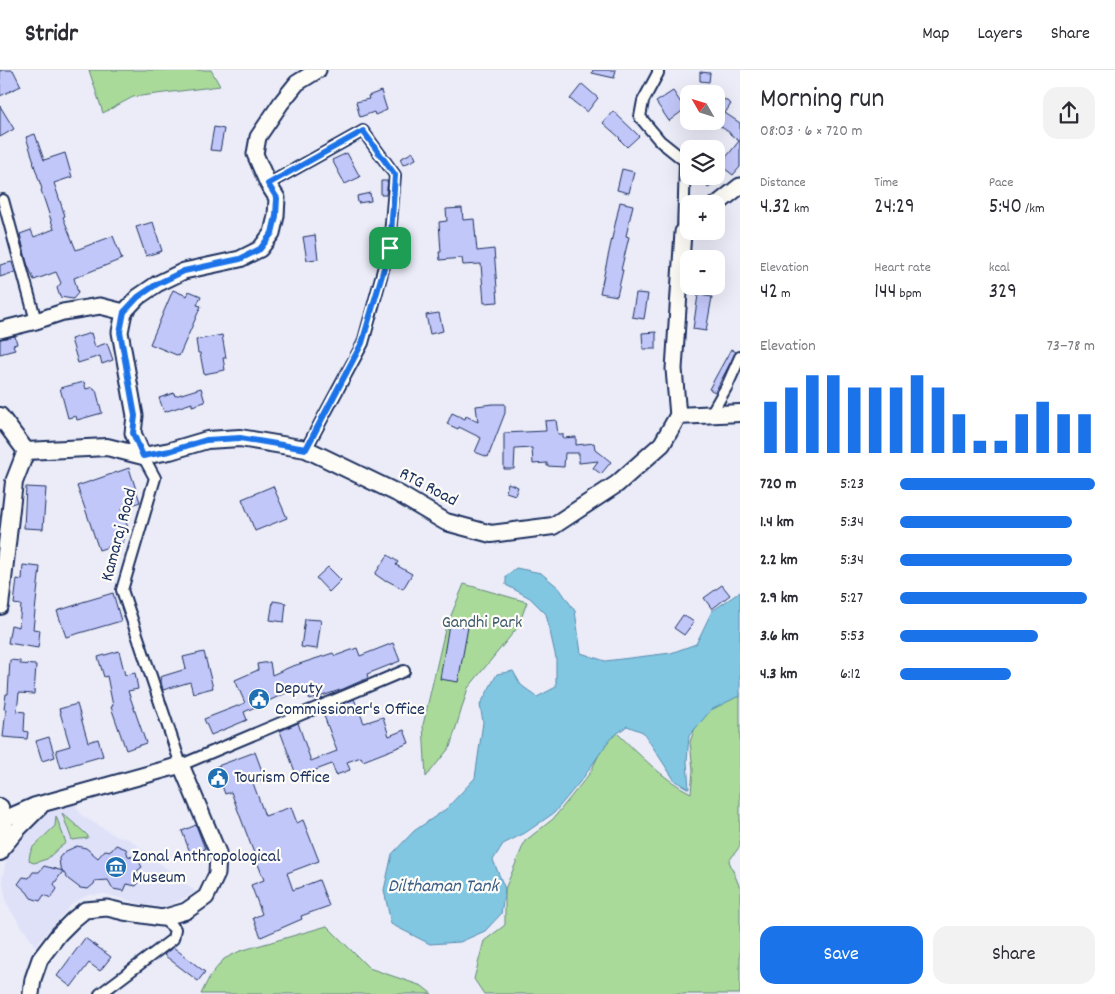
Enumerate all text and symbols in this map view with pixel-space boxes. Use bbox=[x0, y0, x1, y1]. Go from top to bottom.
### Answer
text: Stridr bbox=[25, 18, 78, 52]
text: Map bbox=[922, 22, 949, 47]
text: Layers bbox=[977, 22, 1023, 47]
text: Share bbox=[1051, 22, 1090, 47]
text: Morning run bbox=[760, 81, 884, 121]
north arrow bbox=[680, 85, 725, 130]
map controls bbox=[680, 85, 725, 295]
button: share bbox=[1043, 87, 1095, 139]
text: 08:03 · 6 × 720 m bbox=[760, 120, 863, 143]
button: layers bbox=[680, 140, 725, 185]
text: Distance bbox=[760, 173, 806, 193]
text: Time bbox=[874, 173, 898, 193]
text: Pace bbox=[989, 173, 1013, 193]
text: 4.32 bbox=[760, 193, 791, 223]
text: 24:29 bbox=[874, 193, 915, 223]
text: 5:40 bbox=[989, 193, 1022, 223]
button: + bbox=[680, 195, 725, 240]
text: km bbox=[791, 199, 809, 219]
text: /km bbox=[1022, 199, 1045, 219]
pin bbox=[369, 227, 411, 269]
icon: arrive bbox=[376, 234, 404, 262]
button: − bbox=[680, 250, 725, 295]
text: Elevation bbox=[760, 258, 809, 278]
text: Heart rate bbox=[874, 258, 931, 278]
text: kcal bbox=[989, 258, 1010, 278]
text: 42 bbox=[760, 278, 778, 308]
text: 144 bbox=[874, 278, 896, 308]
text: 329 bbox=[989, 278, 1017, 308]
text: m bbox=[778, 284, 791, 304]
text: bpm bbox=[896, 284, 922, 304]
text: Elevation bbox=[760, 335, 816, 358]
text: 73–78 m bbox=[1047, 335, 1095, 358]
street label: RTG Road bbox=[394, 462, 462, 514]
text: 720 m bbox=[760, 473, 797, 496]
text: 5:23 bbox=[840, 473, 864, 496]
street label: Kamaraj Road bbox=[96, 486, 144, 584]
text: 1.4 km bbox=[760, 511, 794, 534]
text: 5:34 bbox=[840, 511, 864, 534]
text: 2.2 km bbox=[760, 549, 798, 572]
text: 5:34 bbox=[840, 549, 864, 572]
text: 2.9 km bbox=[760, 587, 798, 610]
text: 5:27 bbox=[840, 587, 863, 610]
park label: Gandhi Park bbox=[442, 611, 522, 636]
text: 3.6 km bbox=[760, 625, 799, 648]
text: 5:53 bbox=[840, 625, 865, 648]
text: 4.3 km bbox=[760, 663, 798, 686]
text: 6:12 bbox=[840, 663, 861, 686]
place label: Deputy Commissioner's Office bbox=[275, 677, 425, 723]
public building icon: Deputy Commissioner's Office bbox=[247, 687, 271, 711]
public building icon: Tourism Office bbox=[206, 766, 230, 790]
place label: Tourism Office bbox=[234, 766, 330, 791]
place label: Zonal Anthropological Museum bbox=[132, 845, 281, 891]
museum icon: Zonal Anthropological Museum bbox=[104, 855, 128, 879]
water label: Dilthaman Tank bbox=[388, 874, 501, 901]
button: Save bbox=[760, 926, 923, 984]
button: Share bbox=[933, 926, 1095, 984]

